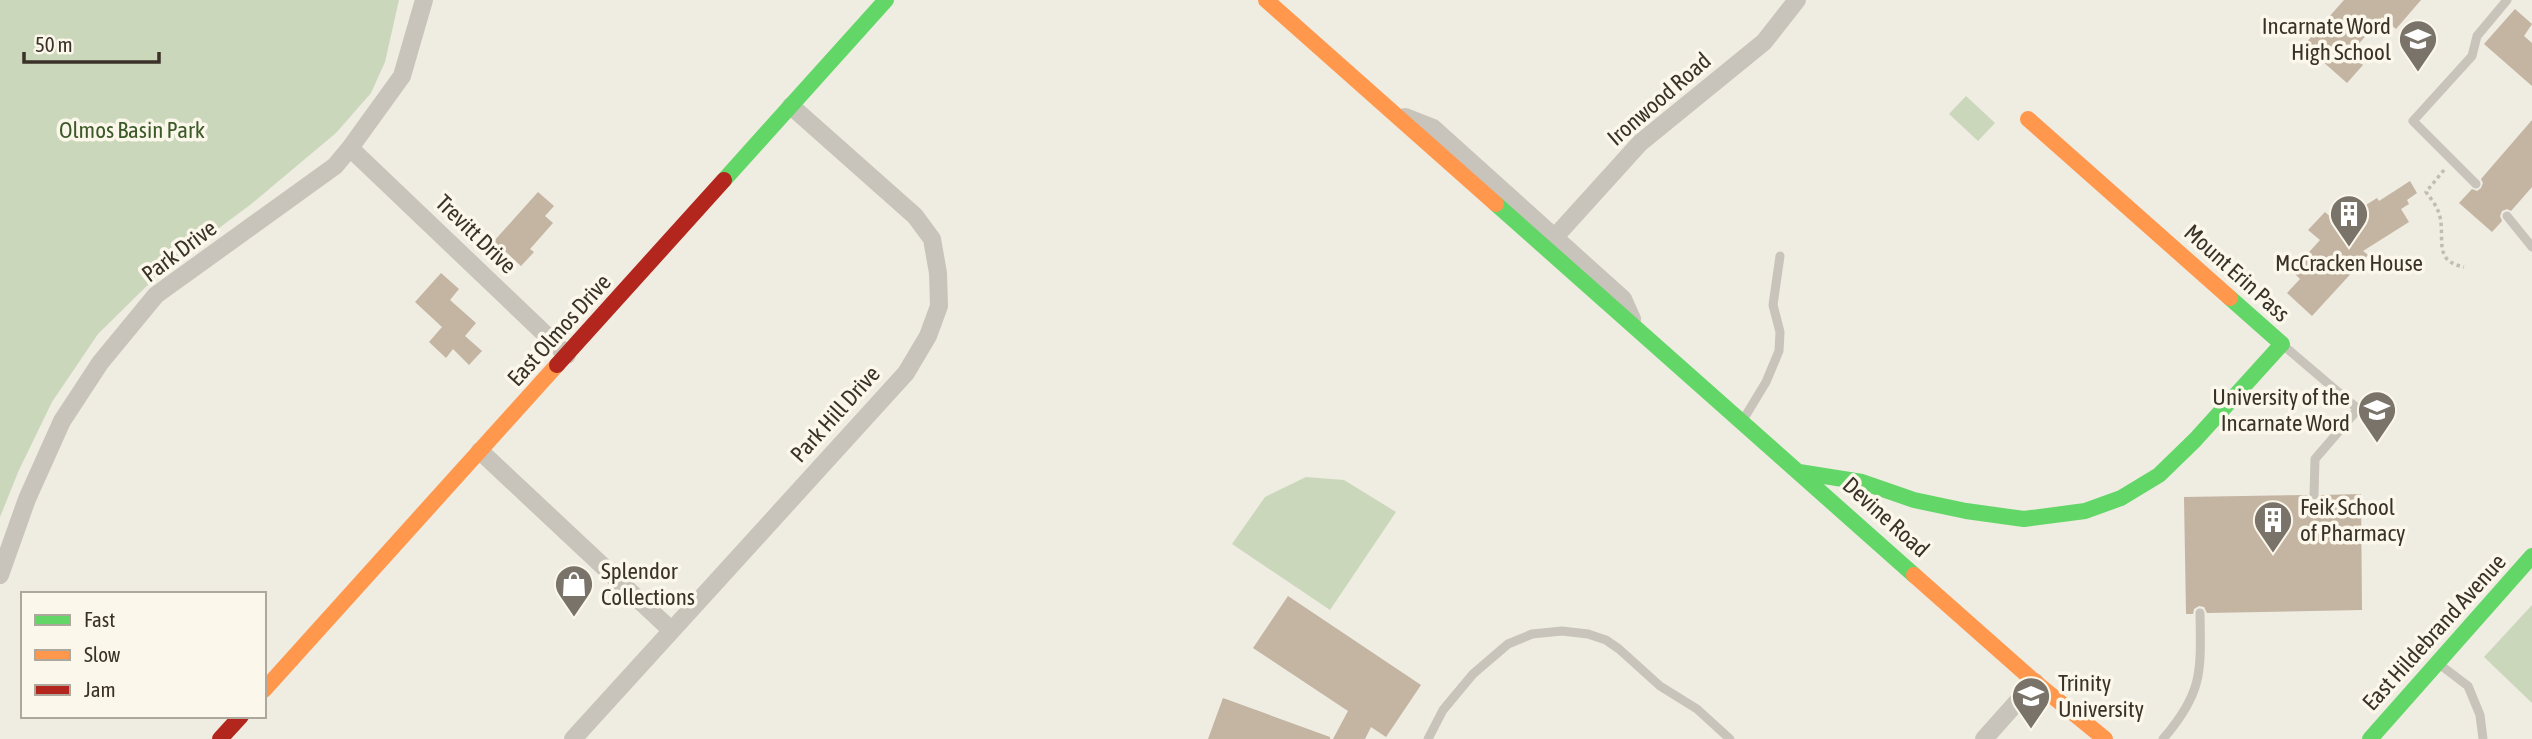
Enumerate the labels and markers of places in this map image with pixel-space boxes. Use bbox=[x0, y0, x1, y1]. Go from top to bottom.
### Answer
place label: Incarnate Word High School bbox=[2262, 13, 2391, 65]
school or university icon: Incarnate Word High School bbox=[2397, 18, 2439, 73]
building icon: McCracken House bbox=[2328, 193, 2370, 248]
place label: McCracken House bbox=[2275, 250, 2423, 276]
place label: University of the Incarnate Word bbox=[2212, 384, 2350, 436]
school or university icon: University of the Incarnate Word bbox=[2356, 389, 2398, 444]
place label: Feik School of Pharmacy bbox=[2300, 494, 2405, 546]
building icon: Feik School of Pharmacy bbox=[2252, 499, 2294, 554]
place label: Splendor Collections bbox=[601, 558, 695, 610]
shop icon: Splendor Collections bbox=[553, 563, 595, 618]
place label: Trinity University bbox=[2058, 670, 2144, 722]
school or university icon: Trinity University bbox=[2010, 675, 2052, 730]

